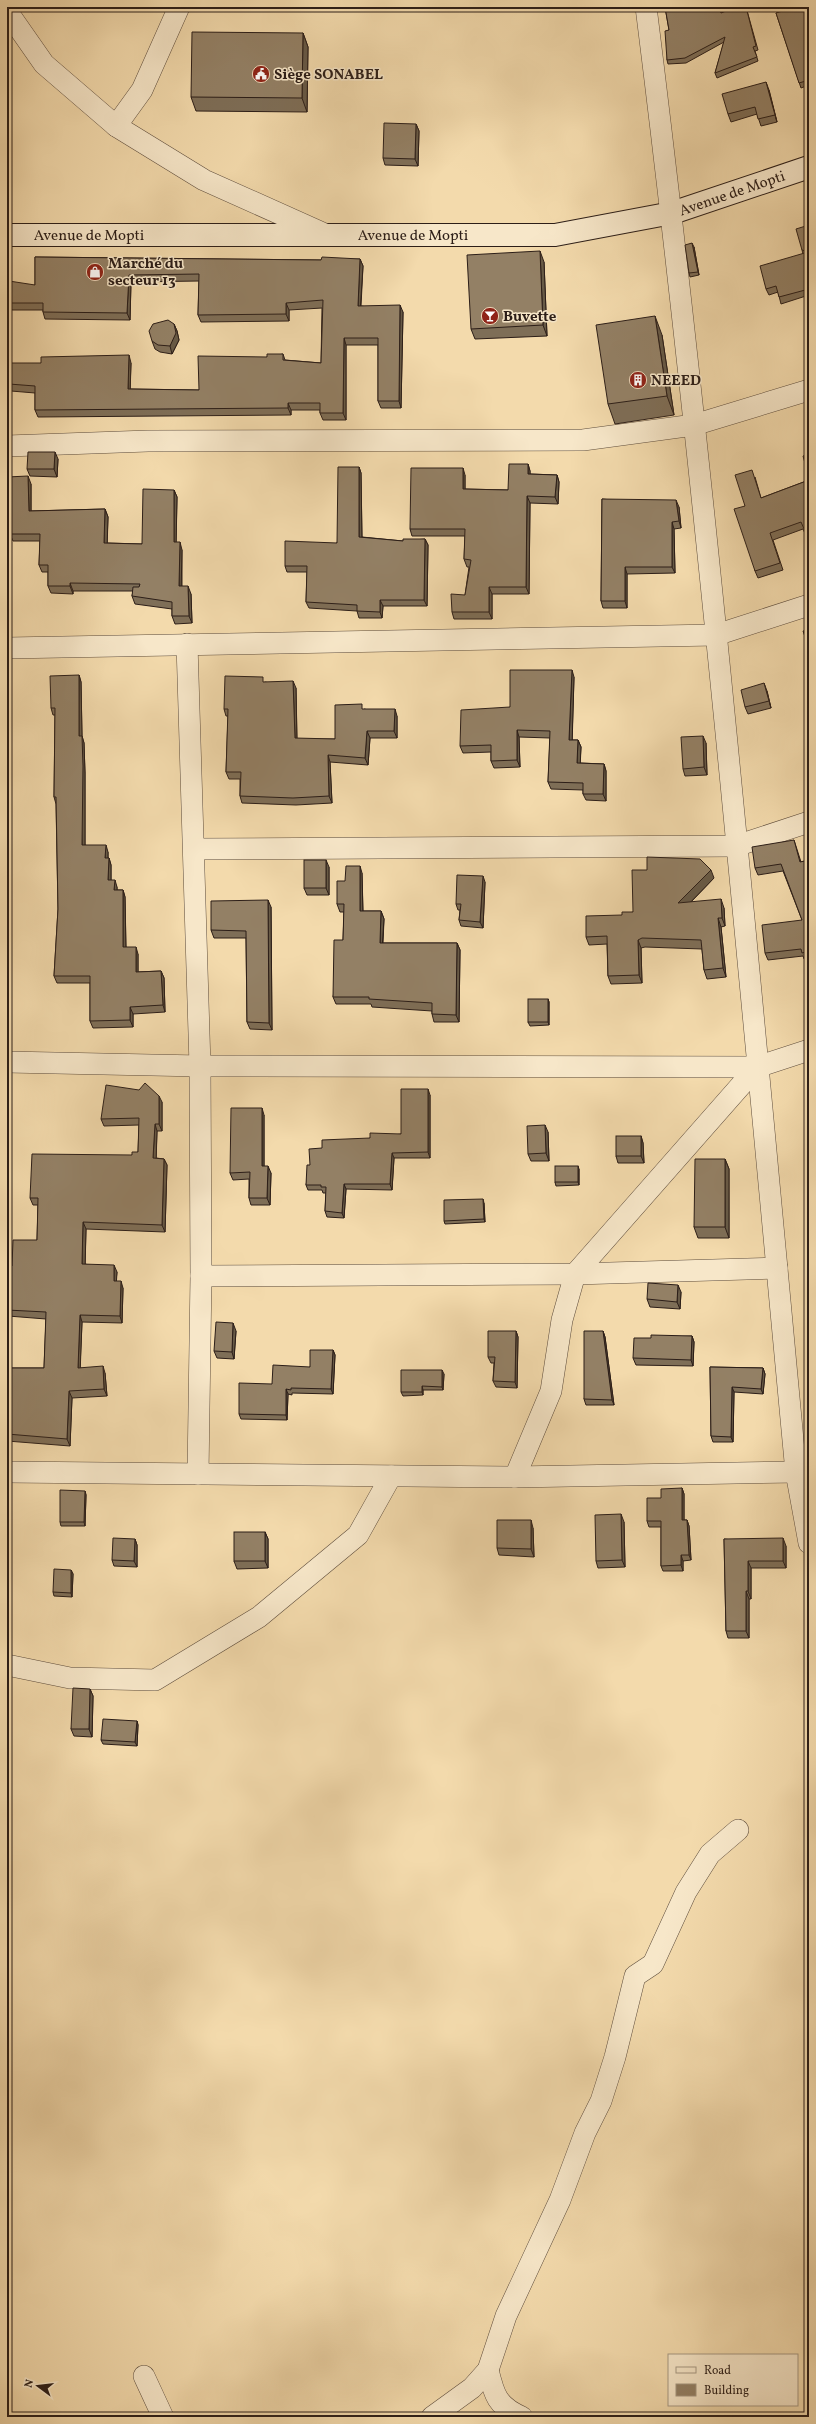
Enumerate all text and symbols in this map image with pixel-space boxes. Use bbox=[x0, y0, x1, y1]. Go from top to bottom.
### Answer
public building icon: Siège SONABEL bbox=[251, 64, 271, 84]
place label: Siège SONABEL bbox=[274, 65, 383, 86]
street label: Avenue de Mopti bbox=[677, 166, 788, 222]
street label: Avenue de Mopti bbox=[34, 226, 144, 247]
street label: Avenue de Mopti bbox=[358, 226, 468, 247]
place label: Marché du secteur 13 bbox=[108, 254, 183, 292]
shop icon: Marché du secteur 13 bbox=[85, 262, 105, 282]
bar icon: Buvette bbox=[480, 306, 500, 326]
place label: Buvette bbox=[503, 307, 557, 328]
building icon: NEEED bbox=[628, 370, 648, 390]
place label: NEEED bbox=[651, 371, 701, 392]
legend bbox=[668, 2354, 798, 2406]
text: Road bbox=[704, 2363, 731, 2379]
north arrow bbox=[18, 2366, 58, 2406]
text: N bbox=[22, 2378, 38, 2390]
text: Building bbox=[704, 2383, 749, 2399]

